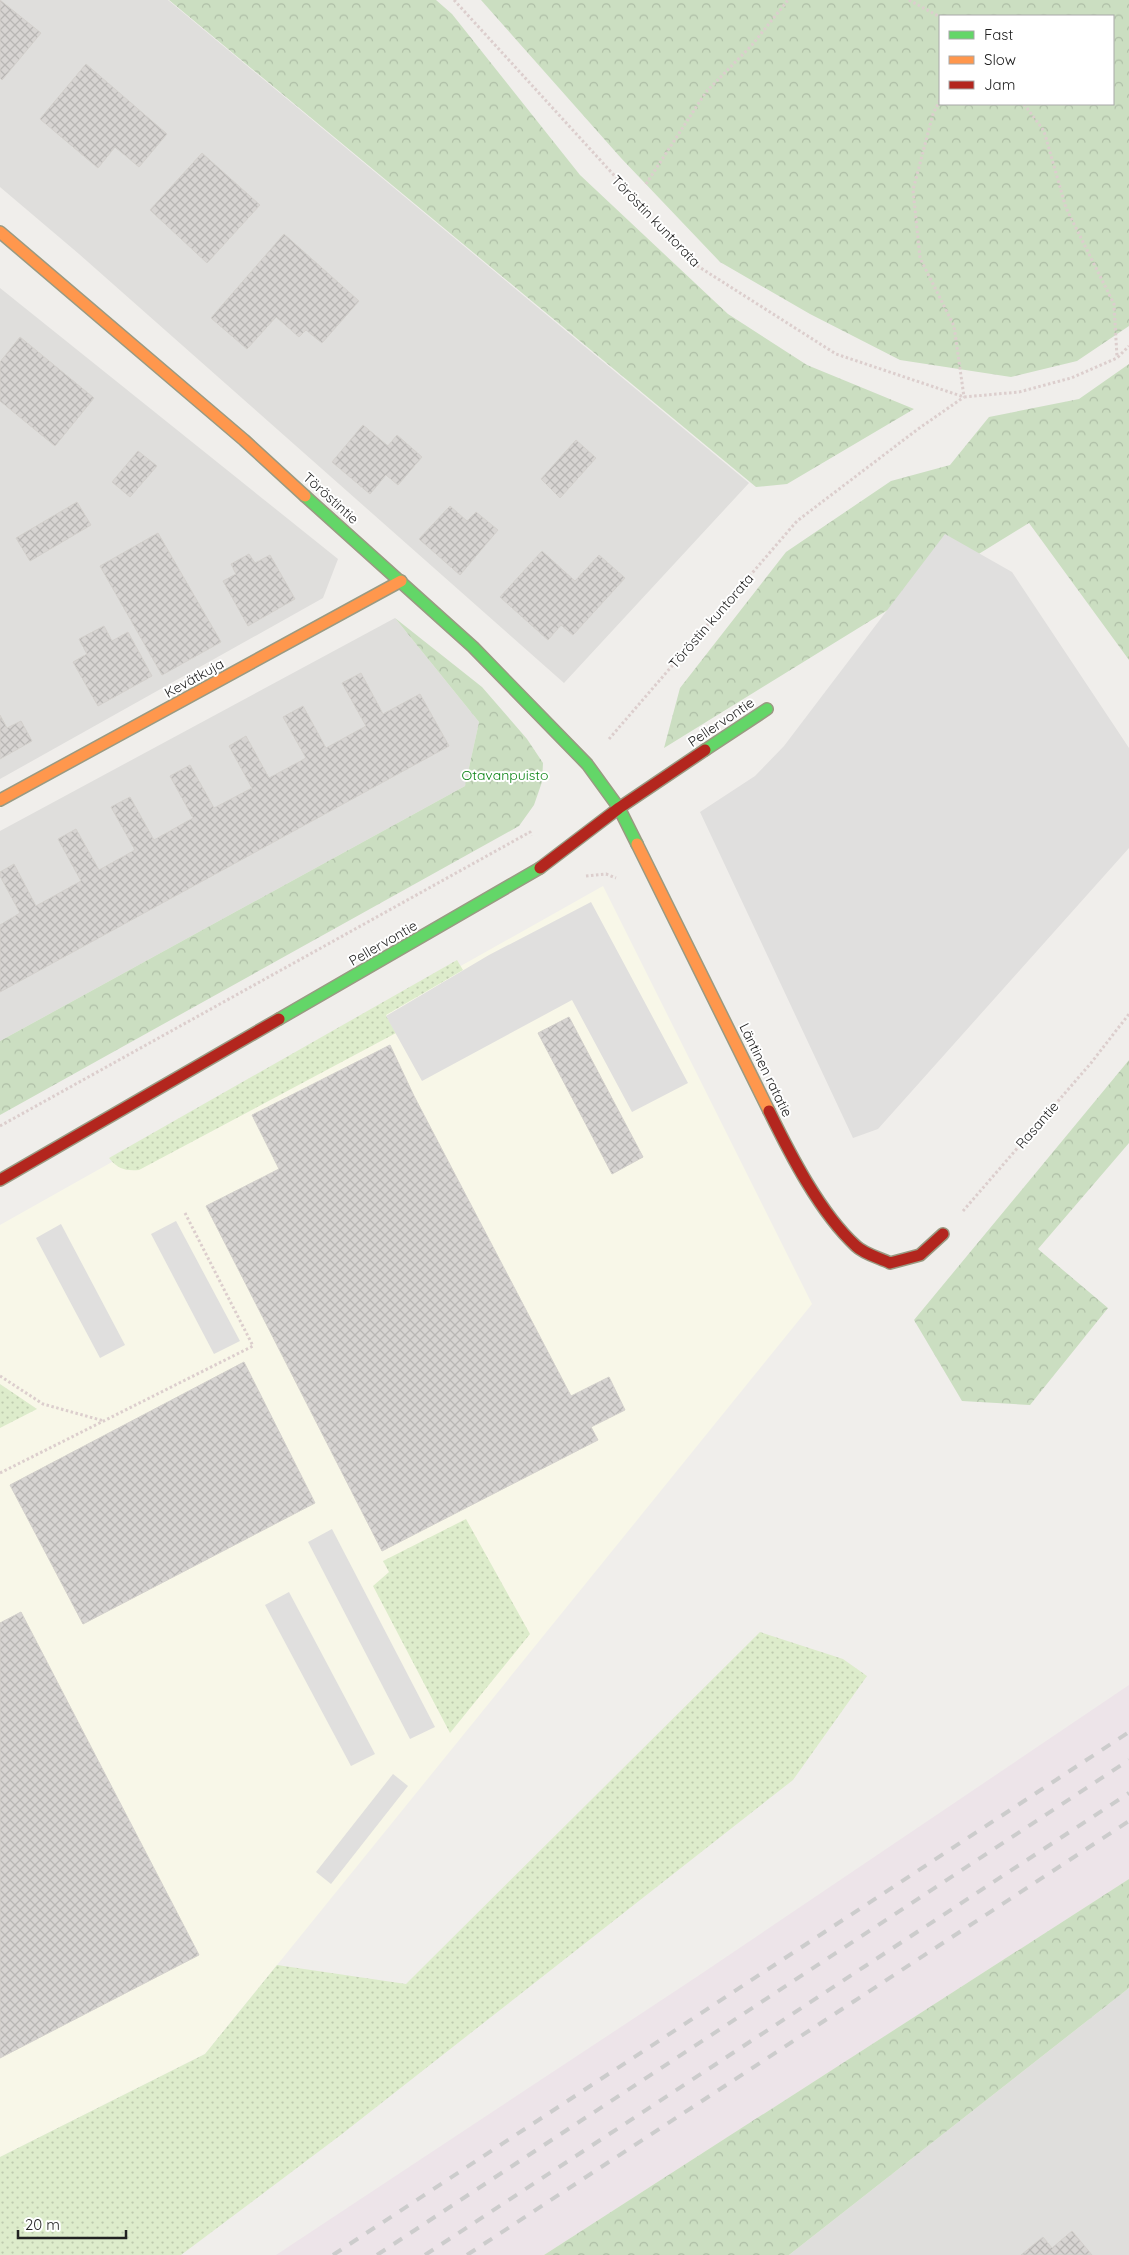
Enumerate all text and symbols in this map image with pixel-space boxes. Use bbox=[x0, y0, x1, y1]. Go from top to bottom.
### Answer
legend bbox=[939, 15, 1114, 105]
text: Fast bbox=[984, 25, 1013, 44]
text: Slow bbox=[984, 50, 1016, 69]
text: Jam bbox=[984, 75, 1015, 94]
street label: Töröstin kuntorata bbox=[608, 171, 704, 271]
street label: Töröstintie bbox=[299, 468, 363, 528]
street label: Töröstin kuntorata bbox=[665, 570, 757, 672]
street label: Kevätkuja bbox=[161, 654, 227, 702]
street label: Pellervontie bbox=[684, 693, 758, 751]
park label: Otavanpuisto bbox=[462, 766, 548, 784]
street label: Pellervontie bbox=[346, 916, 420, 970]
street label: Läntinen ratatie bbox=[735, 1020, 797, 1120]
street label: Rasantie bbox=[1012, 1098, 1062, 1152]
scale bar bbox=[18, 2208, 125, 2240]
text: 20 m bbox=[25, 2215, 60, 2234]

